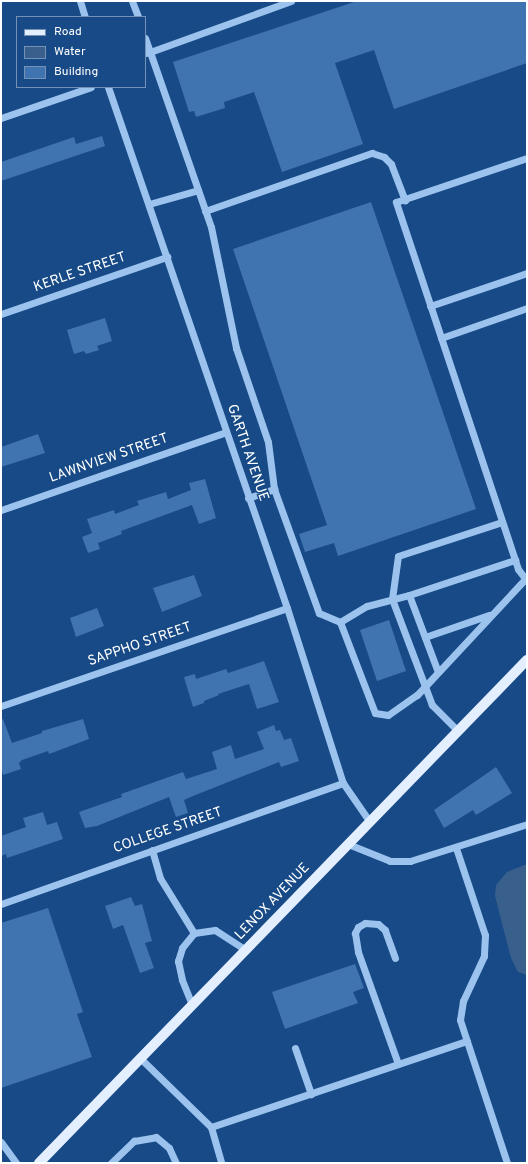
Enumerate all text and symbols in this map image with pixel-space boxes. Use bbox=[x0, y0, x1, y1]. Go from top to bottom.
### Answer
legend bbox=[16, 16, 146, 88]
text: Road bbox=[54, 24, 82, 40]
text: Water bbox=[54, 44, 86, 60]
text: Building bbox=[54, 64, 98, 80]
street label: KERLE STREET bbox=[32, 249, 128, 297]
street label: GARTH AVENUE bbox=[222, 402, 272, 504]
street label: LAWNVIEW STREET bbox=[47, 431, 171, 487]
street label: SAPPHO STREET bbox=[86, 619, 194, 671]
street label: COLLEGE STREET bbox=[111, 804, 225, 858]
street label: LENOX AVENUE bbox=[232, 860, 314, 944]

